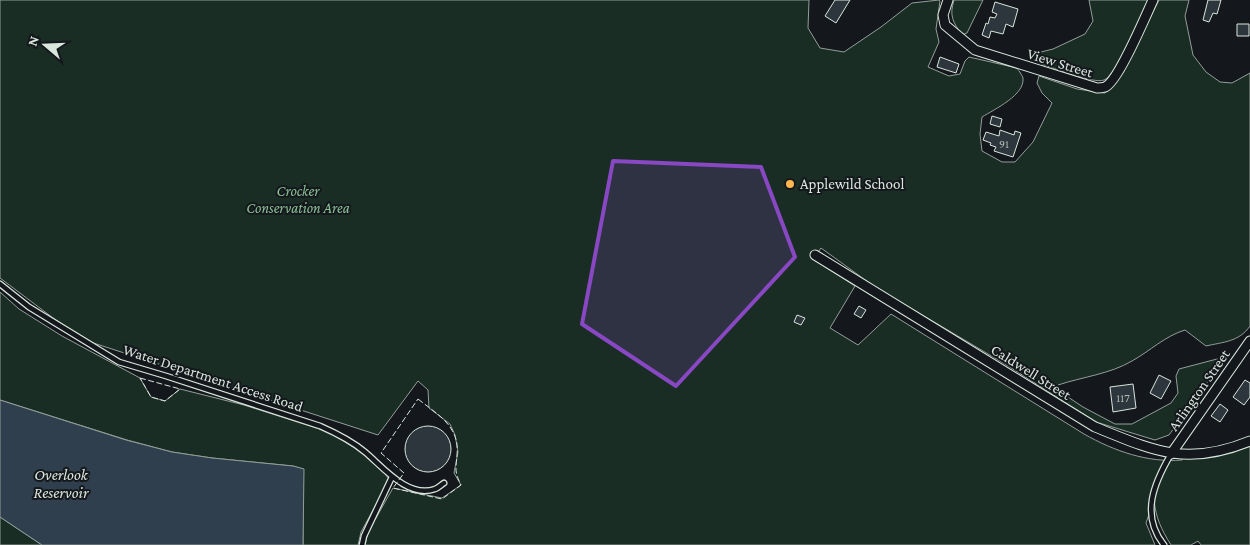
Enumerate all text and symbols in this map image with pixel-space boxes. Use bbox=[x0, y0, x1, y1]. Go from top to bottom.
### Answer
north arrow bbox=[20, 20, 70, 70]
text: N bbox=[24, 33, 42, 48]
street label: View Street bbox=[1025, 45, 1096, 81]
house number: 91 bbox=[999, 137, 1009, 151]
place label: Applewild School bbox=[800, 176, 905, 193]
marker: Applewild School bbox=[784, 178, 796, 190]
park label: Crocker Conservation Area bbox=[246, 183, 350, 216]
street label: Water Department Access Road bbox=[121, 341, 305, 416]
street label: Caldwell Street bbox=[988, 341, 1075, 403]
street label: Arlington Street bbox=[1165, 346, 1234, 434]
house number: 117 bbox=[1116, 391, 1130, 405]
water label: Overlook Reservoir bbox=[33, 466, 89, 501]

